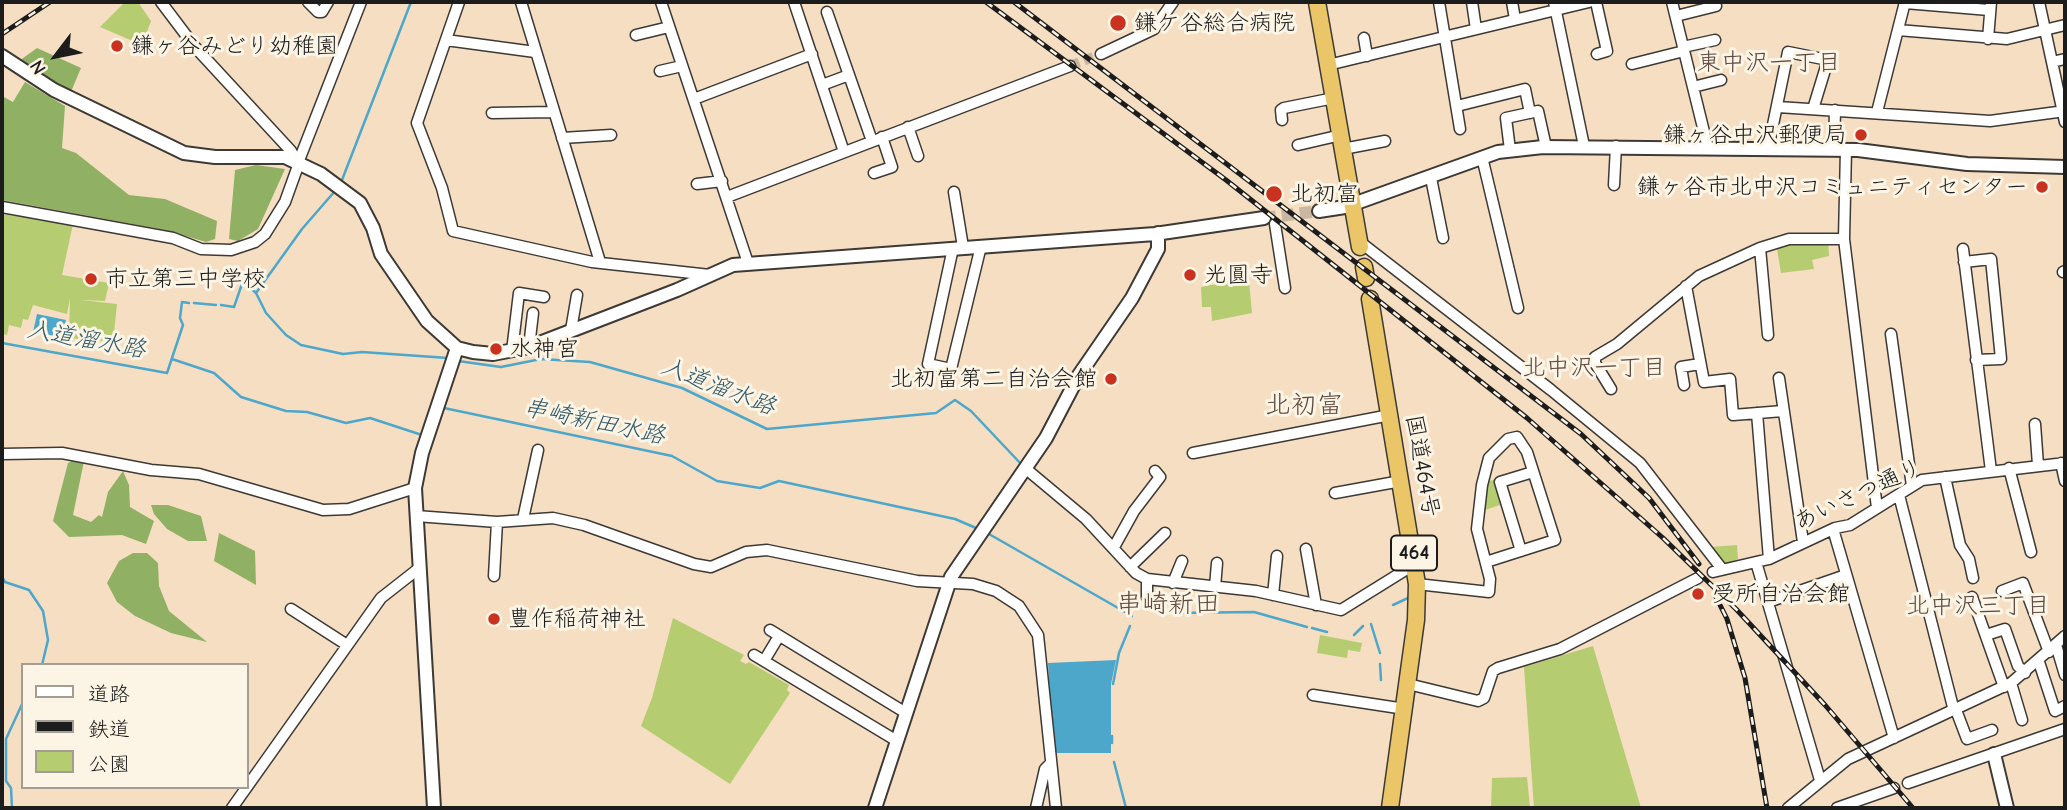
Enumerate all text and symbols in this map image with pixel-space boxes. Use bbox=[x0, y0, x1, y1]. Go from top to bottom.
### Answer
place label: 鎌ケ谷総合病院 bbox=[1134, 9, 1295, 37]
marker: 鎌ケ谷総合病院 bbox=[1108, 13, 1128, 33]
north arrow bbox=[21, 21, 91, 91]
place label: 鎌ヶ谷みどり幼稚園 bbox=[131, 32, 338, 60]
marker: 鎌ヶ谷みどり幼稚園 bbox=[109, 38, 125, 54]
district label: 東中沢一丁目 bbox=[1697, 49, 1841, 77]
text: N bbox=[26, 56, 51, 78]
place label: 鎌ヶ谷中沢郵便局 bbox=[1663, 121, 1847, 149]
marker: 鎌ヶ谷中沢郵便局 bbox=[1853, 127, 1869, 143]
place label: 鎌ヶ谷市北中沢コミュニティセンター bbox=[1637, 173, 2028, 201]
marker: 鎌ヶ谷市北中沢コミュニティセンター bbox=[2034, 179, 2050, 195]
place label: 北初富 bbox=[1290, 180, 1359, 208]
marker: 北初富 bbox=[1264, 184, 1284, 204]
place label: 光圓寺 bbox=[1204, 261, 1273, 289]
place label: 市立第三中学校 bbox=[105, 265, 266, 293]
marker: 光圓寺 bbox=[1182, 267, 1198, 283]
marker: 市立第三中学校 bbox=[83, 271, 99, 287]
water label: 入道溜水路 bbox=[24, 315, 148, 365]
place label: 水神宮 bbox=[510, 335, 579, 363]
marker: 水神宮 bbox=[488, 341, 504, 357]
water label: 入道溜水路 bbox=[657, 352, 779, 422]
district label: 北中沢一丁目 bbox=[1522, 354, 1666, 382]
place label: 北初富第二自治会館 bbox=[890, 365, 1097, 393]
marker: 北初富第二自治会館 bbox=[1103, 371, 1119, 387]
district label: 北初富 bbox=[1265, 390, 1343, 422]
water label: 串崎新田水路 bbox=[521, 393, 667, 451]
street label: 国道464号 bbox=[1399, 413, 1445, 519]
street label: あいさつ通り bbox=[1790, 453, 1926, 537]
road number: 464 bbox=[1391, 536, 1437, 570]
place label: 受所自治会館 bbox=[1712, 580, 1850, 608]
marker: 受所自治会館 bbox=[1690, 586, 1706, 602]
district label: 串崎新田 bbox=[1116, 589, 1220, 621]
district label: 北中沢三丁目 bbox=[1906, 592, 2050, 620]
place label: 豊作稲荷神社 bbox=[508, 605, 646, 633]
marker: 豊作稲荷神社 bbox=[486, 611, 502, 627]
legend bbox=[21, 663, 248, 789]
text: 道路 bbox=[88, 682, 130, 706]
text: 鉄道 bbox=[88, 717, 130, 741]
text: 公園 bbox=[88, 752, 130, 776]

